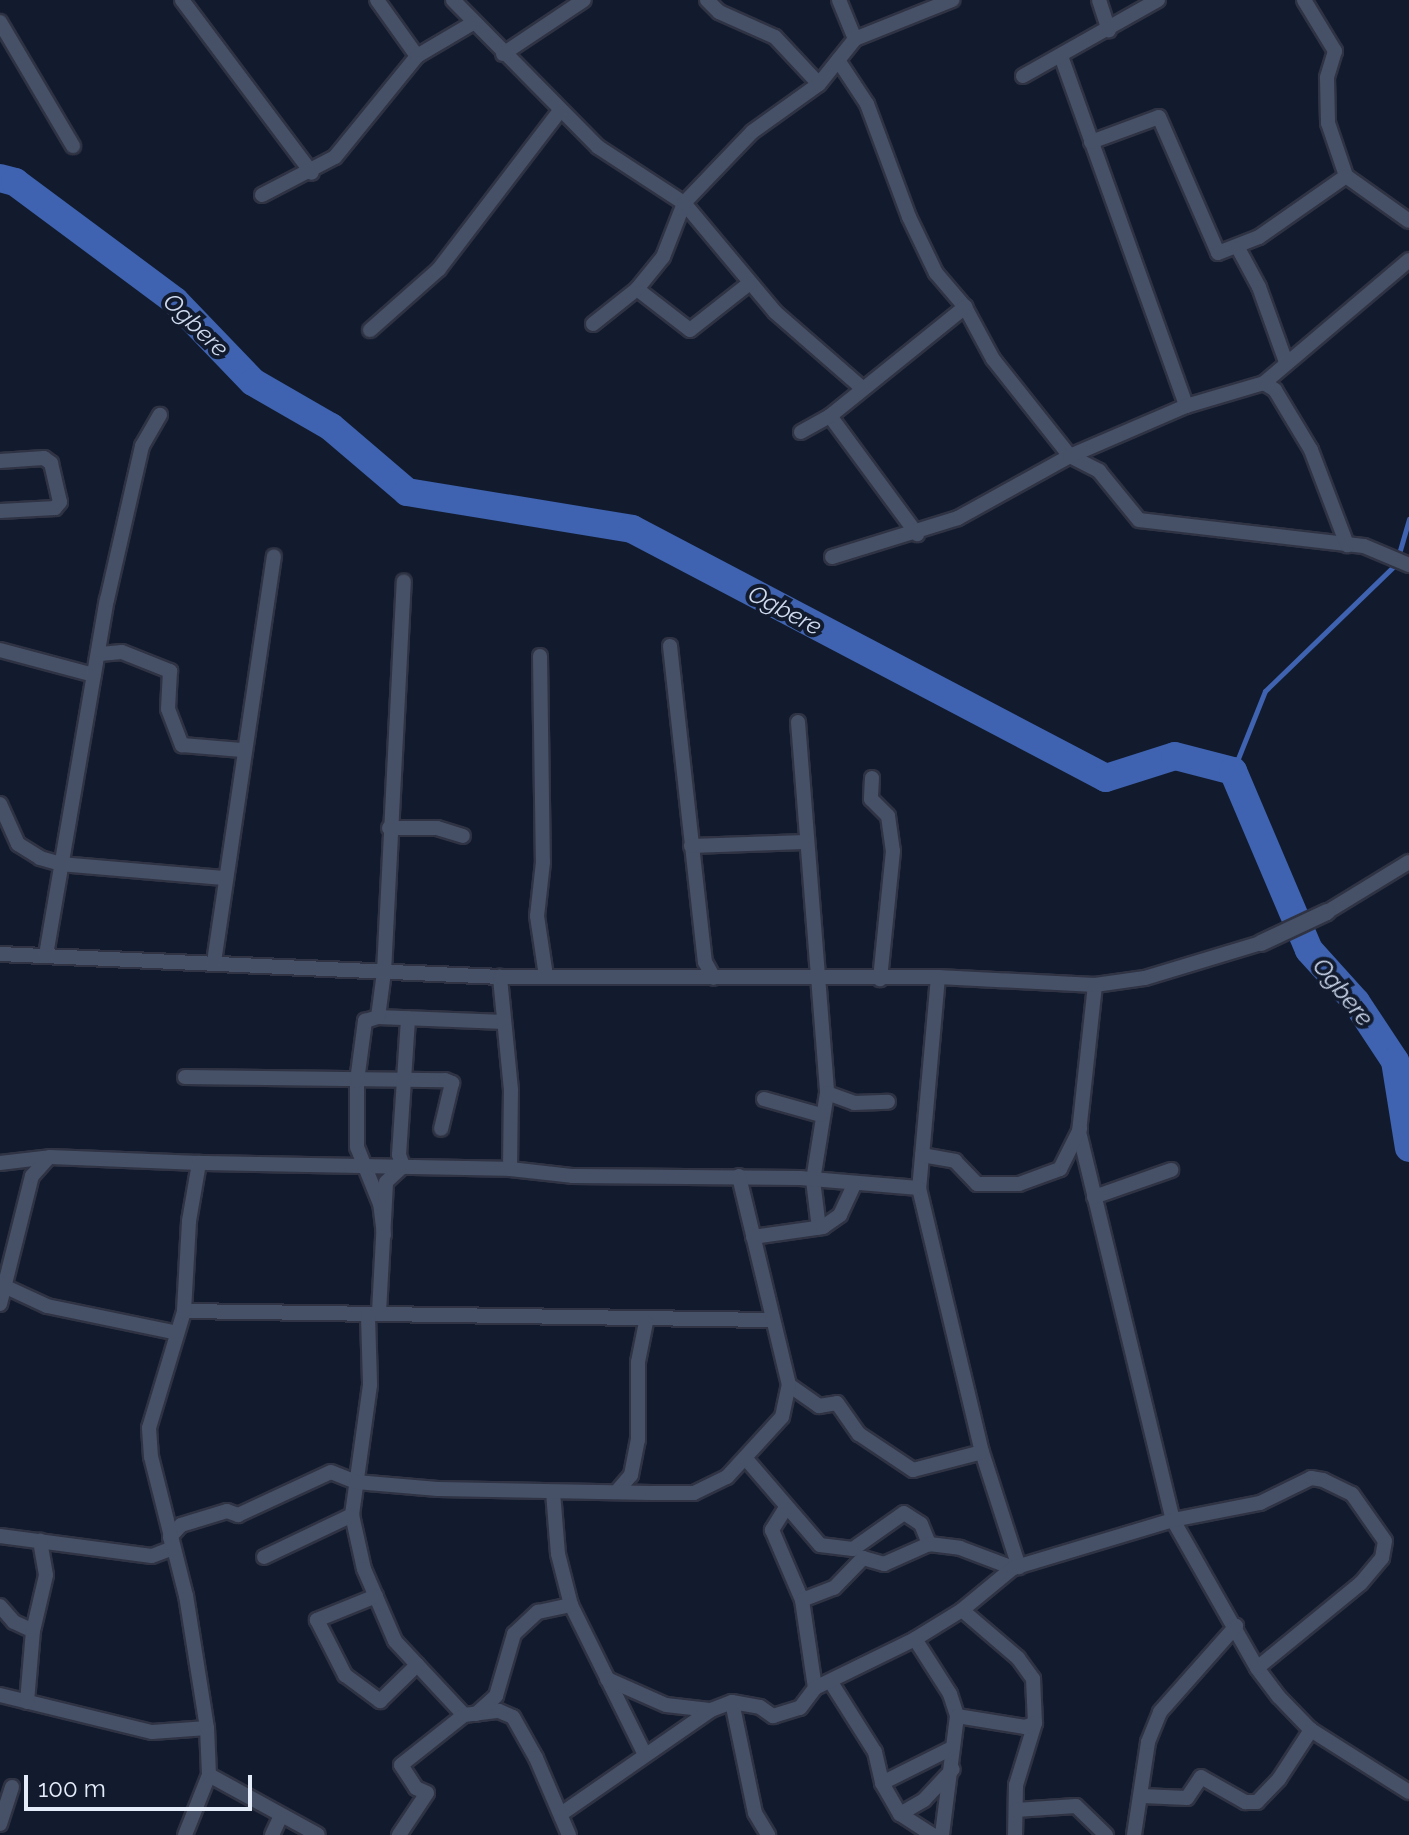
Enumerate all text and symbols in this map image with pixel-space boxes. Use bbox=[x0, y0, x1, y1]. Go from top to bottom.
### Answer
water label: Ogbere bbox=[157, 287, 235, 363]
water label: Ogbere bbox=[743, 579, 827, 641]
water label: Ogbere bbox=[1307, 952, 1379, 1032]
scale bar bbox=[28, 1759, 256, 1809]
text: 100 m bbox=[38, 1774, 106, 1803]

